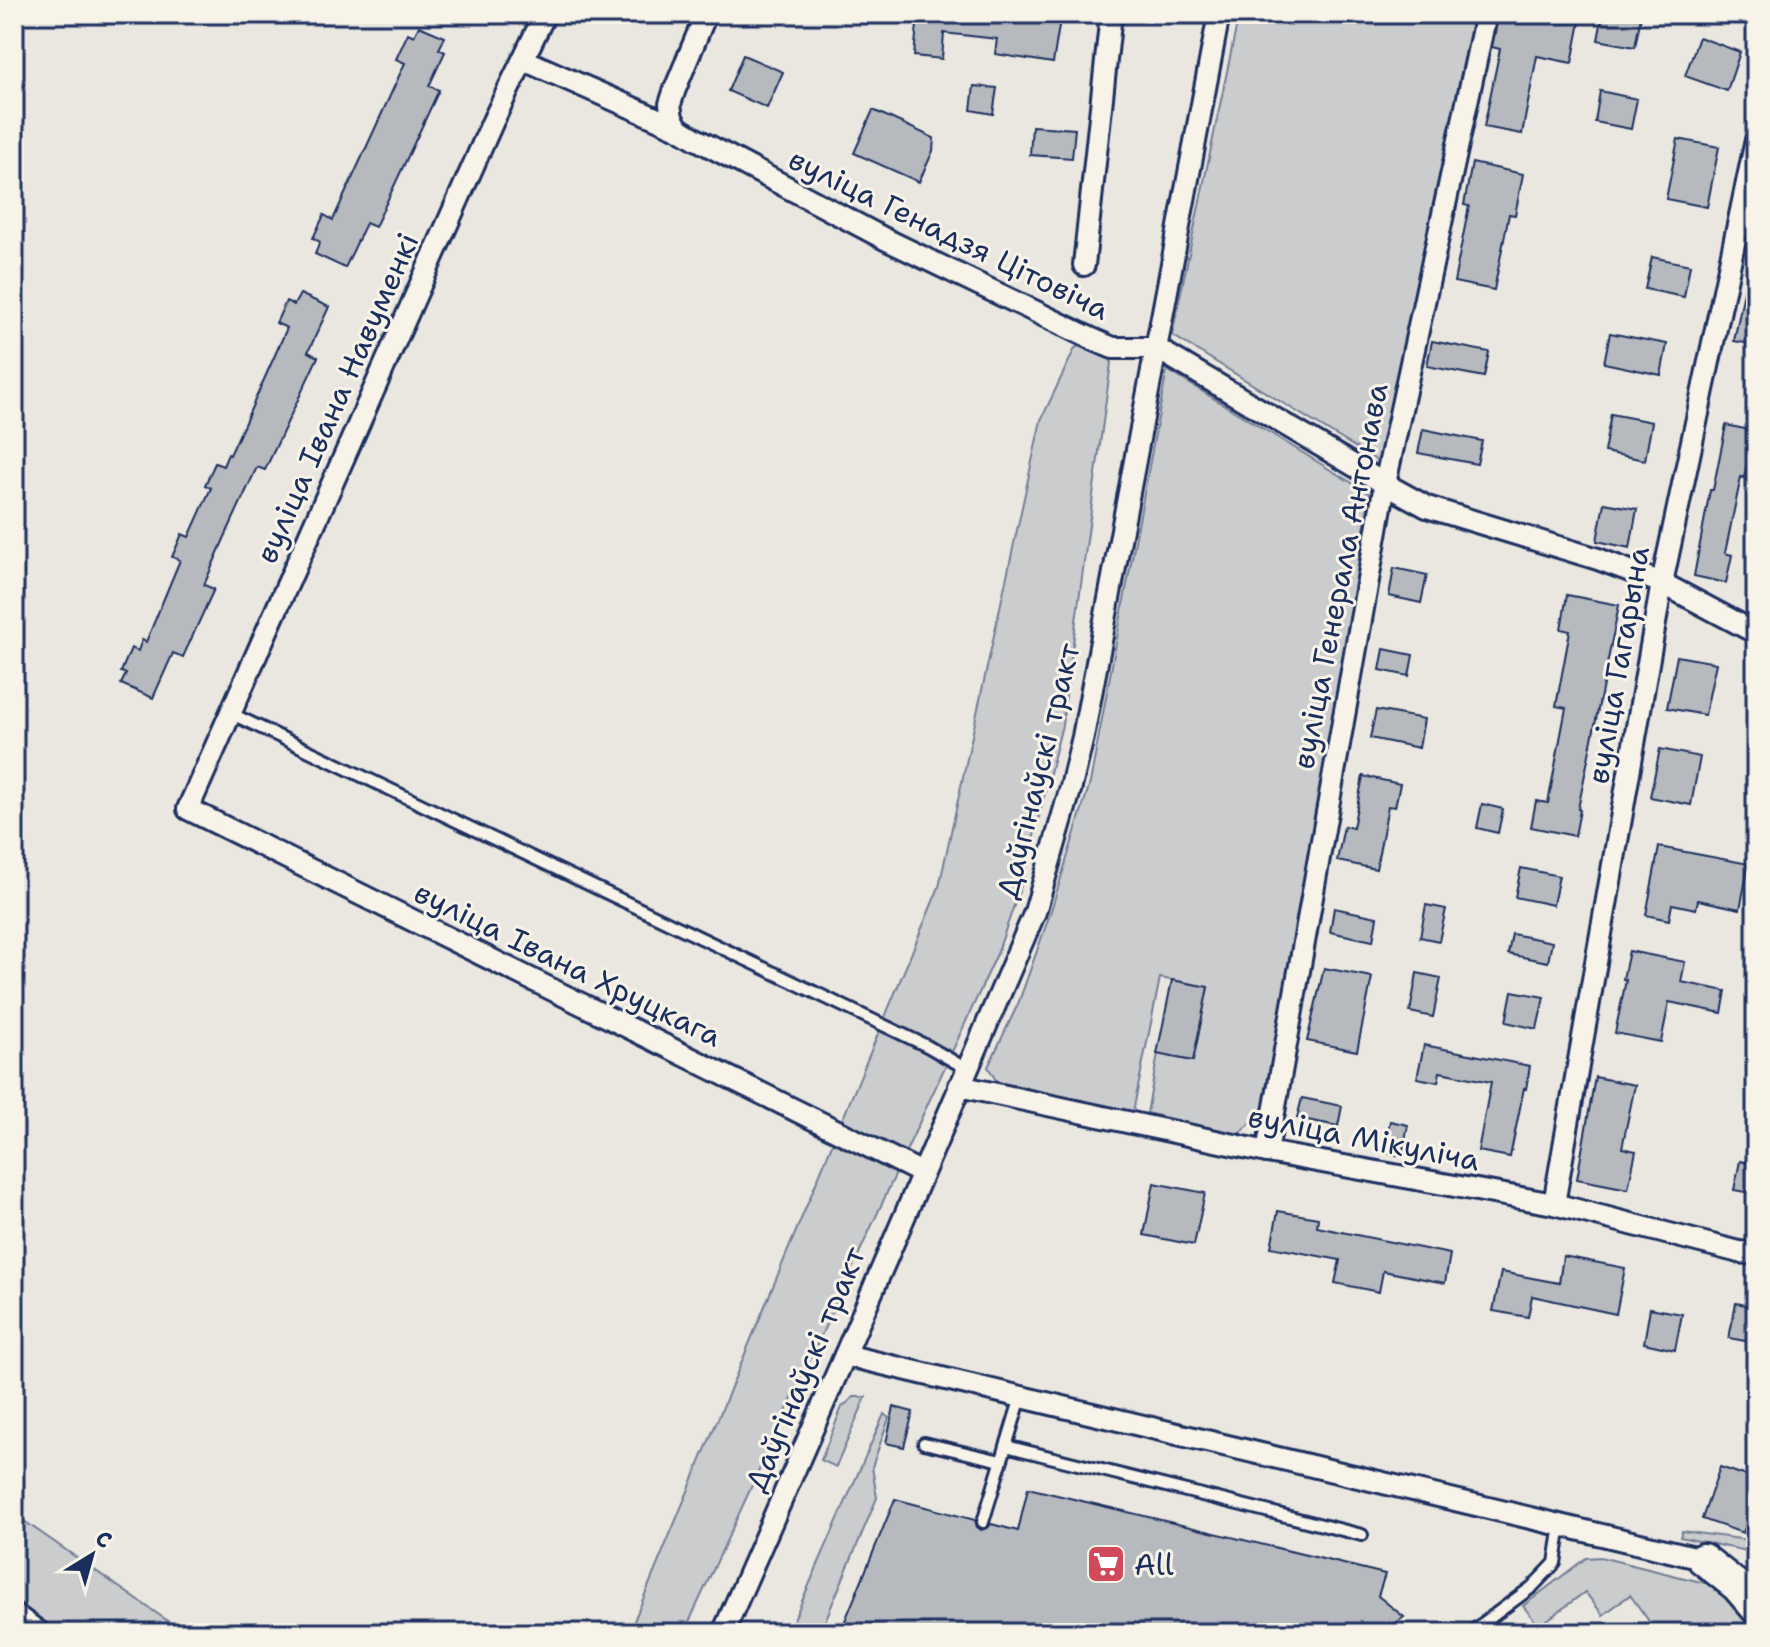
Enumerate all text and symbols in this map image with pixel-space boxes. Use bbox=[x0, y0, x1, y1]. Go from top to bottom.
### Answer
street label: вуліца Генадзя Цітовіча bbox=[782, 138, 1117, 330]
street label: вуліца Івана Навуменкі bbox=[246, 226, 428, 570]
street label: вуліца Генерала Антонава bbox=[1282, 379, 1398, 772]
street label: вуліца Гагарына bbox=[1577, 543, 1659, 787]
street label: Даўгінаўскі тракт bbox=[986, 638, 1090, 903]
street label: вуліца Івана Хруцкага bbox=[407, 872, 729, 1057]
street label: вуліца Мікуліча bbox=[1245, 1095, 1484, 1181]
street label: Даўгінаўскі тракт bbox=[735, 1240, 875, 1498]
north arrow bbox=[52, 1515, 132, 1595]
text: С bbox=[90, 1524, 118, 1555]
supermarket icon: All bbox=[1085, 1543, 1127, 1585]
place label: All bbox=[1134, 1544, 1174, 1585]

